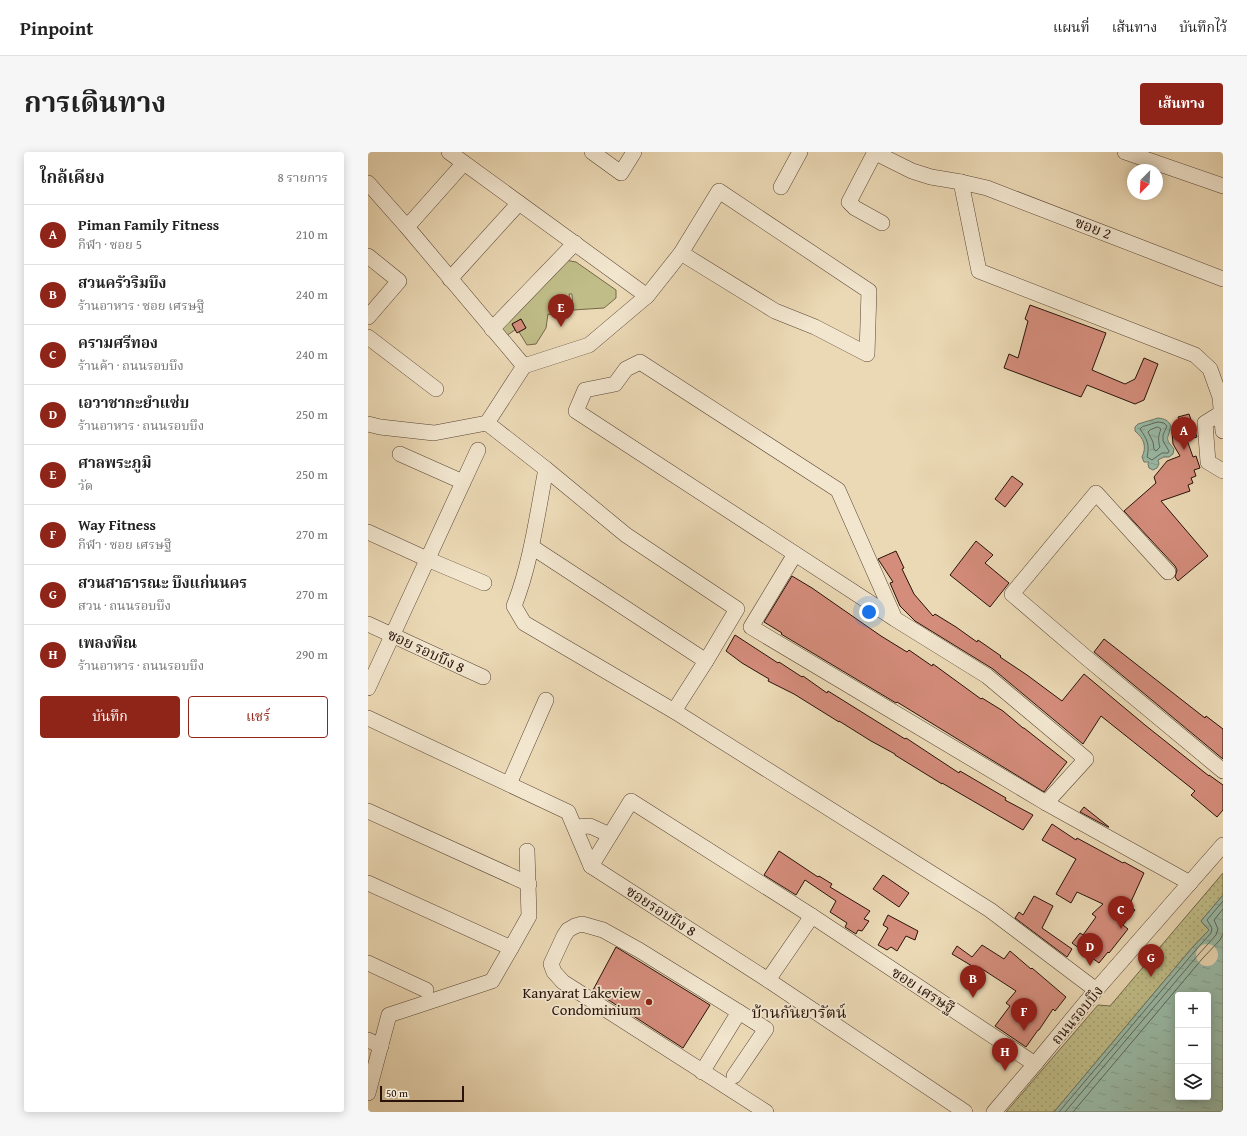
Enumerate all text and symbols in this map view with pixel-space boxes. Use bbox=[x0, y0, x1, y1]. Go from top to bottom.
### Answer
text: Pinpoint bbox=[20, 14, 93, 42]
text: แผนที่ bbox=[1053, 17, 1090, 37]
text: เส้นทาง bbox=[1112, 17, 1157, 37]
text: บันทึกไว้ bbox=[1179, 17, 1227, 37]
text: การเดินทาง bbox=[24, 81, 166, 122]
button: เส้นทาง bbox=[1140, 83, 1223, 125]
text: ใกล้เคียง bbox=[40, 164, 105, 189]
north arrow bbox=[1127, 164, 1163, 200]
text: 8 รายการ bbox=[277, 168, 328, 187]
street label: ซอย 2 bbox=[1072, 211, 1114, 244]
text: Piman Family Fitness bbox=[78, 214, 219, 235]
text: A bbox=[49, 225, 57, 244]
text: 210 m bbox=[296, 225, 328, 244]
text: กีฬา · ซอย 5 bbox=[78, 235, 142, 254]
text: สวนครัวริมบึง bbox=[78, 272, 166, 293]
text: B bbox=[49, 285, 57, 304]
text: 240 m bbox=[296, 285, 328, 304]
pin: E bbox=[548, 294, 574, 327]
text: ร้านอาหาร · ซอย เศรษฐี bbox=[78, 296, 204, 315]
text: ครามศรีทอง bbox=[78, 332, 158, 353]
text: C bbox=[49, 345, 57, 364]
text: 240 m bbox=[296, 345, 328, 364]
text: ร้านค้า · ถนนรอบบึง bbox=[78, 356, 184, 375]
text: เอวาชากะยำแซ่บ bbox=[78, 392, 189, 413]
text: D bbox=[49, 405, 57, 424]
text: 250 m bbox=[296, 405, 328, 424]
text: ร้านอาหาร · ถนนรอบบึง bbox=[78, 416, 204, 435]
pin: A bbox=[1171, 417, 1197, 450]
text: ศาลพระภูมิ bbox=[78, 452, 151, 473]
text: E bbox=[50, 465, 56, 484]
text: 250 m bbox=[296, 465, 328, 484]
text: วัด bbox=[78, 476, 93, 495]
text: Way Fitness bbox=[78, 514, 156, 535]
text: F bbox=[50, 525, 56, 544]
text: 270 m bbox=[296, 525, 328, 544]
text: กีฬา · ซอย เศรษฐี bbox=[78, 535, 172, 554]
text: สวนสาธารณะ บึงแก่นนคร bbox=[78, 572, 247, 593]
text: G bbox=[49, 585, 57, 604]
text: 270 m bbox=[296, 585, 328, 604]
text: สวน · ถนนรอบบึง bbox=[78, 596, 171, 615]
your location bbox=[859, 602, 879, 622]
street label: ซอย รอบบึง 8 bbox=[384, 623, 468, 678]
text: เพลงพิณ bbox=[78, 632, 137, 653]
text: H bbox=[48, 645, 58, 664]
text: 290 m bbox=[296, 645, 328, 664]
text: ร้านอาหาร · ถนนรอบบึง bbox=[78, 656, 204, 675]
button: บันทึก bbox=[40, 696, 180, 738]
button: แชร์ bbox=[188, 696, 328, 738]
street label: ซอยรอบบึง 8 bbox=[622, 880, 700, 941]
pin: C bbox=[1108, 896, 1134, 929]
pin: D bbox=[1077, 933, 1103, 966]
pin: G bbox=[1138, 944, 1164, 977]
street label: ซอย เศรษฐี bbox=[888, 961, 959, 1018]
pin: B bbox=[960, 965, 986, 998]
street label: ถนนรอบบึง bbox=[1046, 981, 1108, 1049]
place label: Kanyarat Lakeview Condominium bbox=[522, 982, 642, 1020]
map controls bbox=[1175, 992, 1211, 1100]
button: + bbox=[1175, 992, 1211, 1028]
marker: Kanyarat Lakeview Condominium bbox=[644, 997, 654, 1007]
pin: F bbox=[1011, 998, 1037, 1031]
district label: บ้านกันยารัตน์ bbox=[752, 1000, 846, 1024]
button: − bbox=[1175, 1028, 1211, 1064]
pin: H bbox=[992, 1038, 1018, 1071]
button: layers bbox=[1175, 1064, 1211, 1100]
scale bar bbox=[380, 1084, 464, 1103]
text: 50 m bbox=[386, 1085, 408, 1101]

